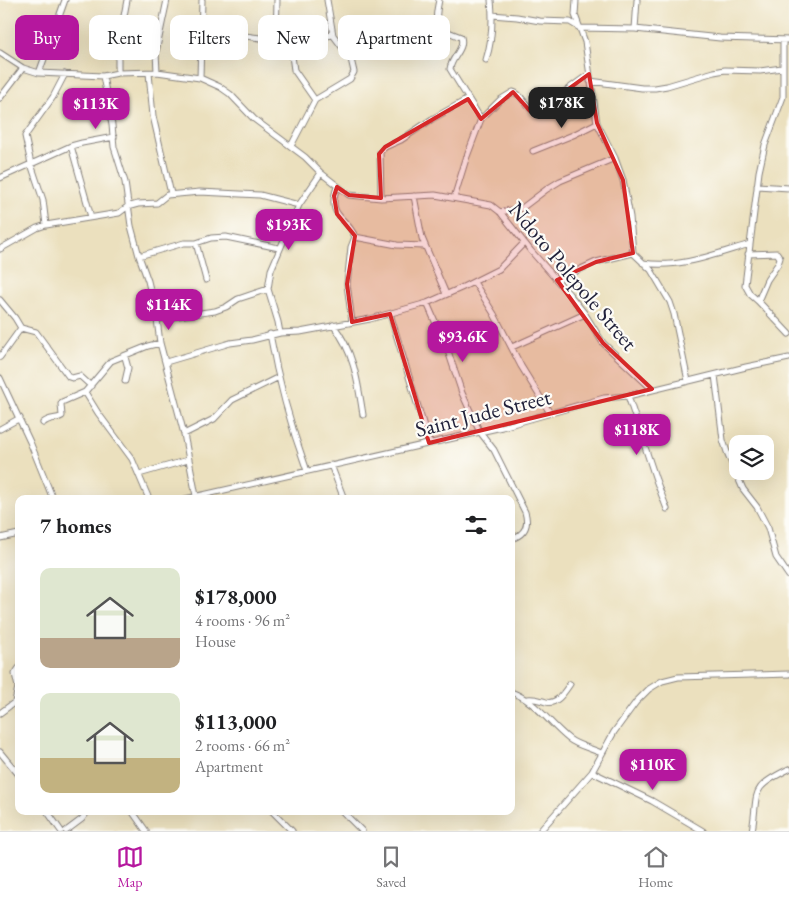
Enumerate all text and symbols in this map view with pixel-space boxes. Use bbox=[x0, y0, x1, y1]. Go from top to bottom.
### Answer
chip: Buy bbox=[15, 15, 79, 60]
chip: Rent bbox=[89, 15, 160, 60]
chip: Filters bbox=[170, 15, 248, 60]
chip: New bbox=[258, 15, 328, 60]
chip: Apartment bbox=[338, 15, 450, 60]
pin: $178K bbox=[527, 86, 597, 129]
pin: $113K bbox=[61, 88, 131, 130]
text: $178K bbox=[540, 92, 584, 113]
text: $113K bbox=[74, 93, 118, 114]
street label: Ndoto Polepole Street bbox=[502, 196, 644, 357]
pin: $193K bbox=[254, 208, 324, 251]
text: $193K bbox=[267, 214, 311, 235]
pin: $114K bbox=[134, 288, 204, 331]
text: $114K bbox=[147, 294, 191, 315]
pin: $93.6K bbox=[422, 320, 504, 363]
text: $93.6K bbox=[439, 326, 487, 347]
street label: Saint Jude Street bbox=[412, 382, 554, 444]
pin: $118K bbox=[602, 414, 672, 456]
text: $118K bbox=[615, 419, 659, 440]
map controls bbox=[729, 435, 774, 480]
button: layers bbox=[729, 435, 774, 480]
icon: filters bbox=[462, 511, 490, 539]
text: 7 homes bbox=[40, 512, 112, 539]
text: $178,000 bbox=[195, 583, 277, 610]
icon: home bbox=[80, 588, 140, 648]
text: 4 rooms · 96 m² bbox=[195, 610, 290, 631]
text: House bbox=[195, 631, 236, 652]
text: $113,000 bbox=[195, 708, 277, 735]
icon: home bbox=[80, 713, 140, 773]
text: 2 rooms · 66 m² bbox=[195, 735, 290, 756]
pin: $110K bbox=[618, 748, 688, 791]
text: $110K bbox=[631, 754, 675, 775]
text: Apartment bbox=[195, 756, 263, 777]
tab: Map bbox=[116, 843, 144, 891]
tab: Saved bbox=[376, 843, 406, 891]
tab: Home bbox=[638, 843, 673, 891]

